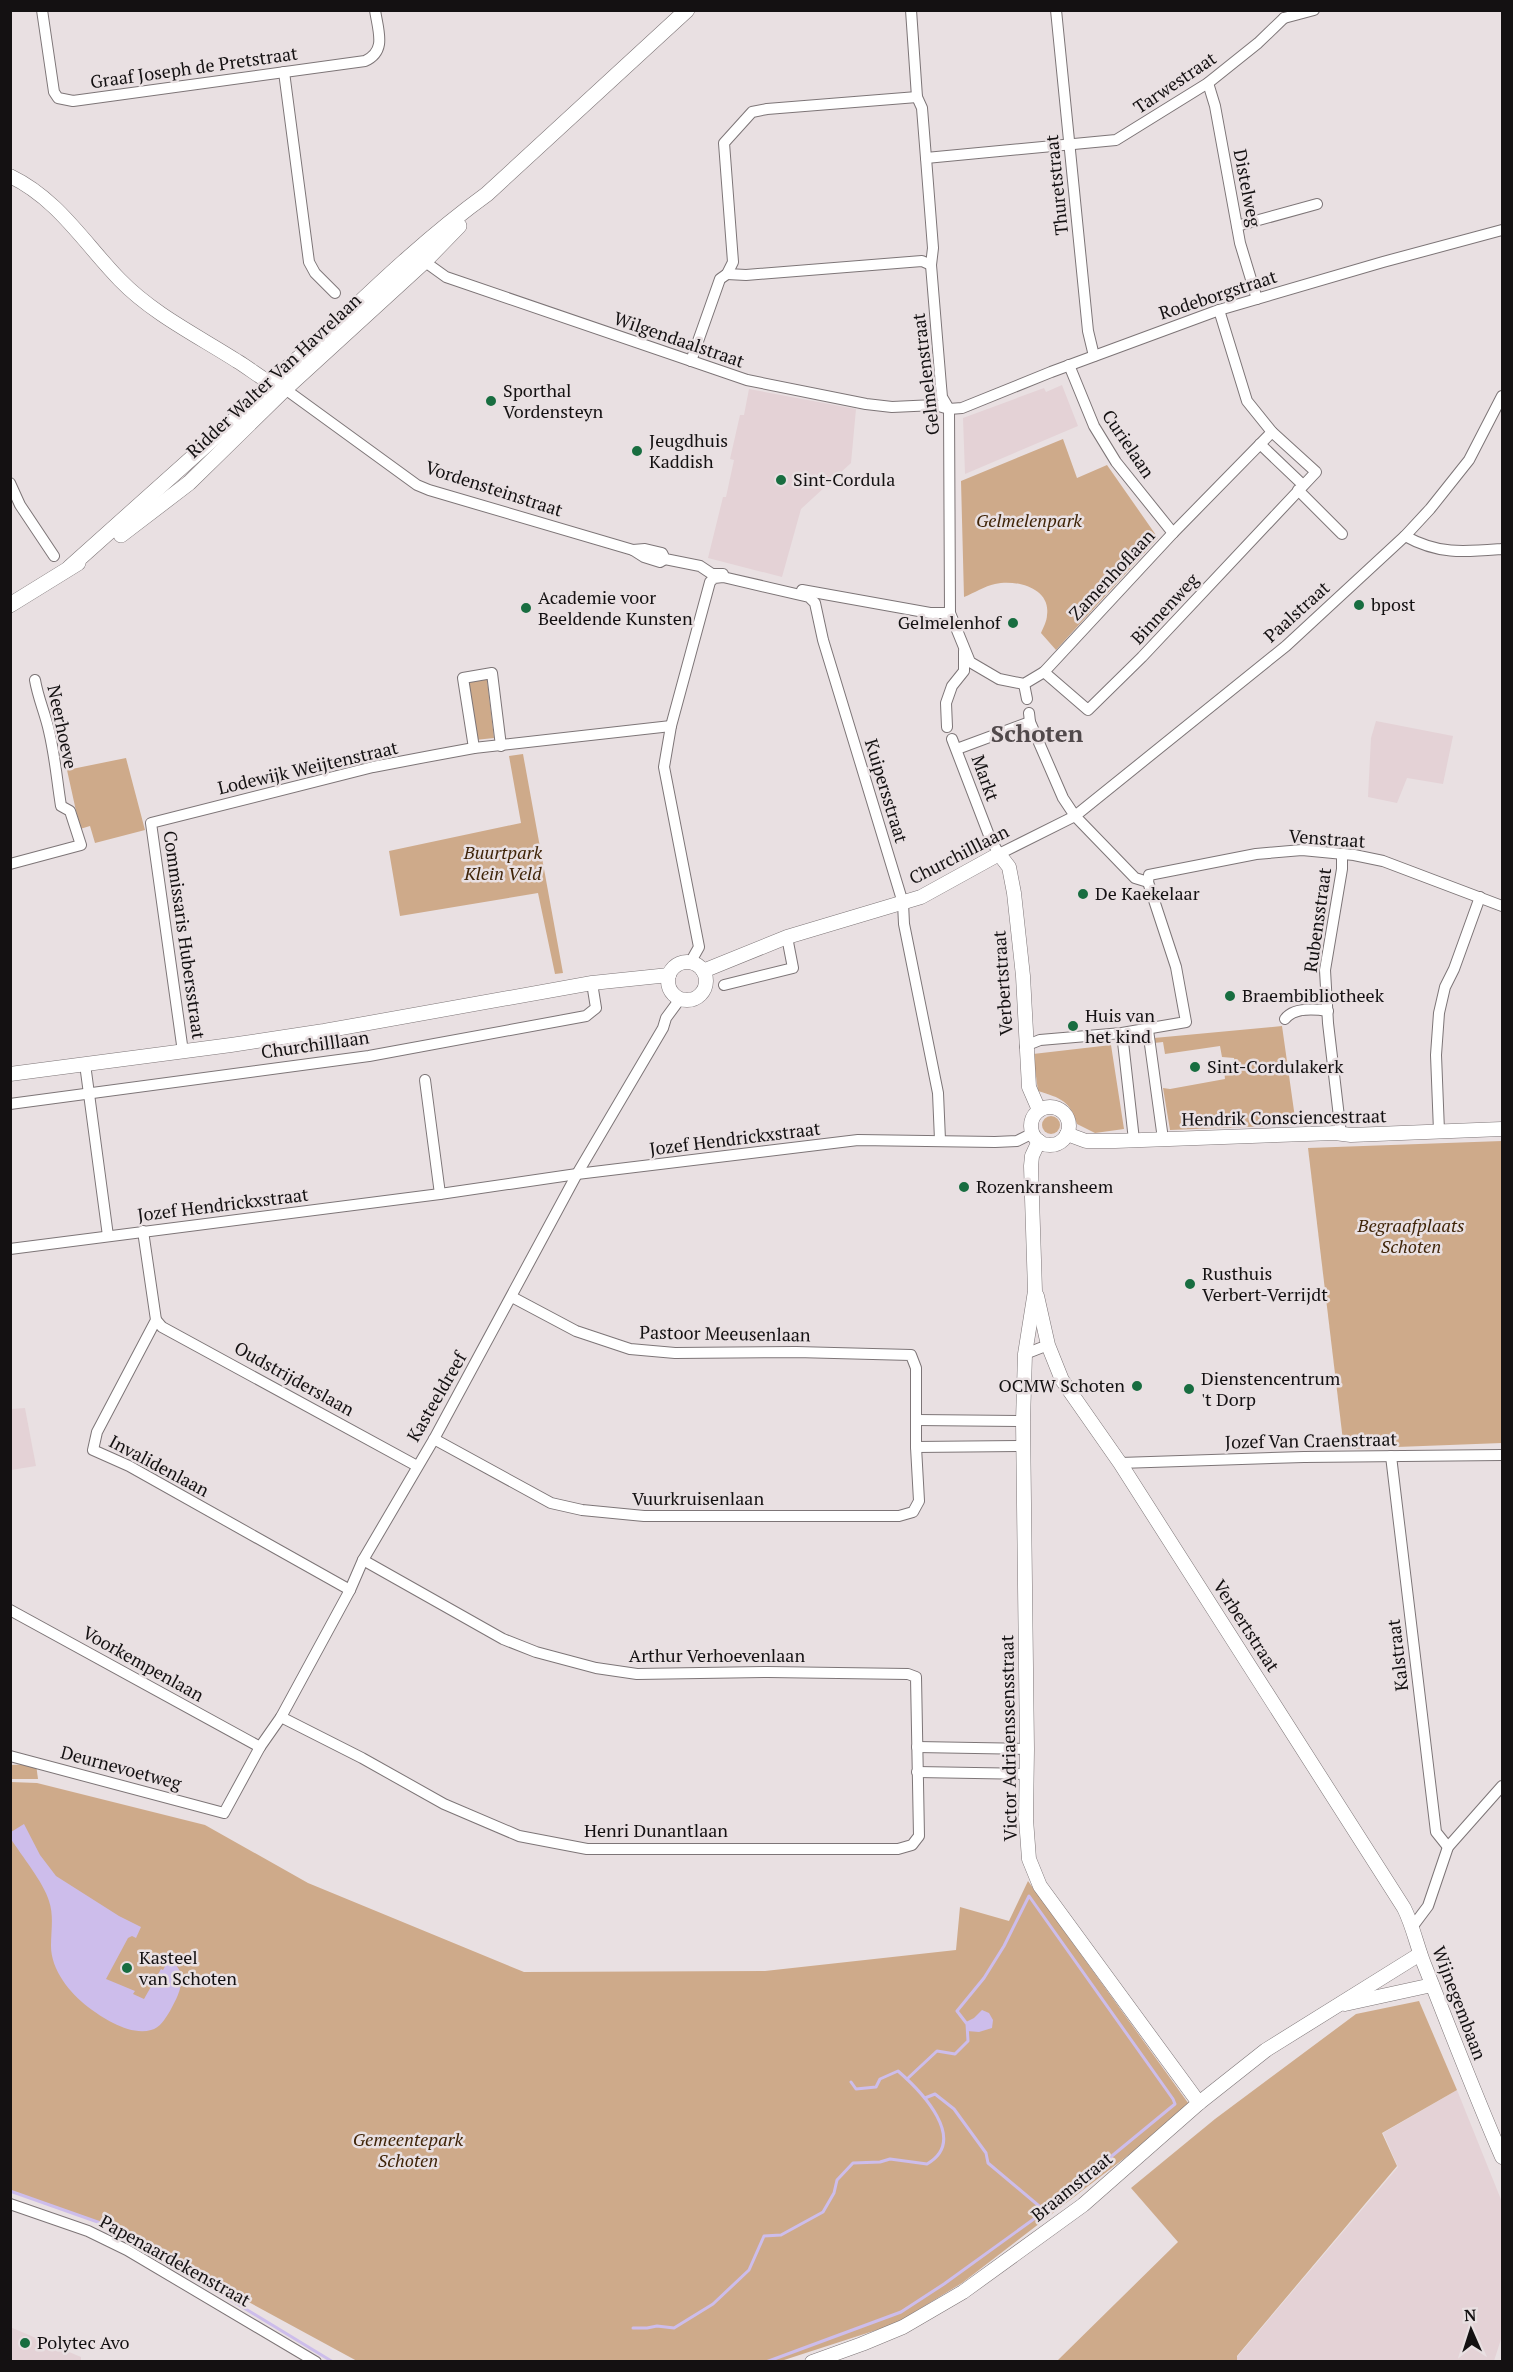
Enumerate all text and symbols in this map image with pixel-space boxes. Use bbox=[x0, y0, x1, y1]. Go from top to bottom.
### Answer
street label: Graaf Joseph de Pretstraat bbox=[89, 41, 299, 93]
street label: Tarwestraat bbox=[1128, 45, 1221, 119]
street label: Thuretstraat bbox=[1039, 133, 1073, 237]
street label: Distelweg bbox=[1229, 147, 1267, 229]
street label: Rodeborgstraat bbox=[1156, 264, 1280, 324]
street label: Ridder Walter Van Havrelaan bbox=[181, 288, 366, 463]
street label: Wilgendaalstraat bbox=[611, 305, 748, 373]
street label: Gelmelenstraat bbox=[906, 311, 944, 437]
place label: Sporthal Vordensteyn bbox=[503, 378, 604, 423]
marker: Sporthal Vordensteyn bbox=[484, 394, 498, 408]
street label: Curielaan bbox=[1097, 405, 1161, 483]
place label: Jeugdhuis Kaddish bbox=[649, 428, 728, 473]
marker: Jeugdhuis Kaddish bbox=[630, 444, 644, 458]
street label: Vordensteinstraat bbox=[423, 455, 566, 522]
place label: Sint-Cordula bbox=[793, 467, 895, 491]
marker: Sint-Cordula bbox=[774, 473, 788, 487]
park label: Gelmelenpark bbox=[976, 508, 1082, 532]
street label: Zamenhoflaan bbox=[1063, 524, 1160, 625]
street label: Binnenweg bbox=[1125, 567, 1204, 649]
street label: Paalstraat bbox=[1258, 575, 1335, 647]
place label: Academie voor Beeldende Kunsten bbox=[538, 585, 693, 630]
place label: bpost bbox=[1371, 592, 1416, 616]
marker: bpost bbox=[1352, 598, 1366, 612]
marker: Academie voor Beeldende Kunsten bbox=[519, 601, 533, 615]
place label: Gelmelenhof bbox=[898, 610, 1003, 634]
marker: Gelmelenhof bbox=[1006, 616, 1020, 630]
street label: Neerhoeve bbox=[42, 683, 84, 771]
district label: Schoten bbox=[991, 717, 1084, 749]
street label: Lodewijk Weijtenstraat bbox=[215, 735, 401, 799]
street label: Kuipersstraat bbox=[860, 736, 914, 846]
street label: Markt bbox=[967, 751, 1005, 804]
street label: Churchilllaan bbox=[905, 819, 1013, 890]
street label: Venstraat bbox=[1288, 823, 1366, 853]
street label: Commissaris Hubersstraat bbox=[158, 829, 212, 1041]
park label: Buurtpark Klein Veld bbox=[463, 840, 543, 885]
street label: Rubensstraat bbox=[1298, 866, 1336, 974]
place label: De Kaekelaar bbox=[1095, 881, 1200, 905]
marker: De Kaekelaar bbox=[1076, 887, 1090, 901]
street label: Verbertstraat bbox=[986, 929, 1018, 1036]
place label: Braembibliotheek bbox=[1242, 983, 1385, 1007]
marker: Braembibliotheek bbox=[1223, 989, 1237, 1003]
place label: Huis van het kind bbox=[1085, 1003, 1155, 1048]
marker: Huis van het kind bbox=[1066, 1019, 1080, 1033]
street label: Churchilllaan bbox=[259, 1025, 371, 1063]
place label: Sint-Cordulakerk bbox=[1207, 1054, 1344, 1078]
marker: Sint-Cordulakerk bbox=[1188, 1060, 1202, 1074]
street label: Hendrik Consciencestraat bbox=[1181, 1103, 1387, 1131]
street label: Jozef Hendrickxstraat bbox=[648, 1116, 822, 1160]
place label: Rozenkransheem bbox=[976, 1174, 1114, 1198]
marker: Rozenkransheem bbox=[957, 1180, 971, 1194]
street label: Jozef Hendrickxstraat bbox=[136, 1182, 310, 1226]
park label: Begraafplaats Schoten bbox=[1357, 1213, 1465, 1258]
place label: Rusthuis Verbert-Verrijdt bbox=[1202, 1261, 1328, 1306]
marker: Rusthuis Verbert-Verrijdt bbox=[1183, 1277, 1197, 1291]
street label: Pastoor Meeusenlaan bbox=[639, 1320, 811, 1346]
street label: Oudstrijderslaan bbox=[230, 1335, 359, 1421]
street label: Kasteeldreef bbox=[401, 1346, 472, 1446]
place label: Dienstencentrum 't Dorp bbox=[1201, 1366, 1341, 1411]
place label: OCMW Schoten bbox=[999, 1373, 1125, 1397]
marker: OCMW Schoten bbox=[1130, 1379, 1144, 1393]
marker: Dienstencentrum 't Dorp bbox=[1182, 1382, 1196, 1396]
street label: Jozef Van Craenstraat bbox=[1225, 1426, 1398, 1454]
street label: Invalidenlaan bbox=[105, 1429, 214, 1502]
street label: Vuurkruisenlaan bbox=[632, 1486, 764, 1510]
street label: Verbertstraat bbox=[1208, 1575, 1286, 1676]
street label: Kalstraat bbox=[1381, 1617, 1413, 1693]
street label: Voorkempenlaan bbox=[78, 1620, 209, 1707]
street label: Victor Adriaenssensstraat bbox=[994, 1634, 1022, 1841]
street label: Arthur Verhoevenlaan bbox=[629, 1643, 805, 1667]
street label: Deurnevoetweg bbox=[58, 1739, 185, 1795]
street label: Henri Dunantlaan bbox=[584, 1818, 728, 1842]
street label: Wijnegembaan bbox=[1427, 1942, 1493, 2063]
place label: Kasteel van Schoten bbox=[138, 1945, 237, 1990]
marker: Kasteel van Schoten bbox=[120, 1961, 134, 1975]
park label: Gemeentepark Schoten bbox=[353, 2127, 463, 2172]
street label: Braamstraat bbox=[1026, 2146, 1117, 2226]
street label: Papenaardekenstraat bbox=[96, 2209, 255, 2312]
north arrow bbox=[1441, 2300, 1501, 2360]
text: N bbox=[1464, 2304, 1477, 2326]
place label: Polytec Avo bbox=[37, 2330, 130, 2354]
marker: Polytec Avo bbox=[18, 2336, 32, 2350]

